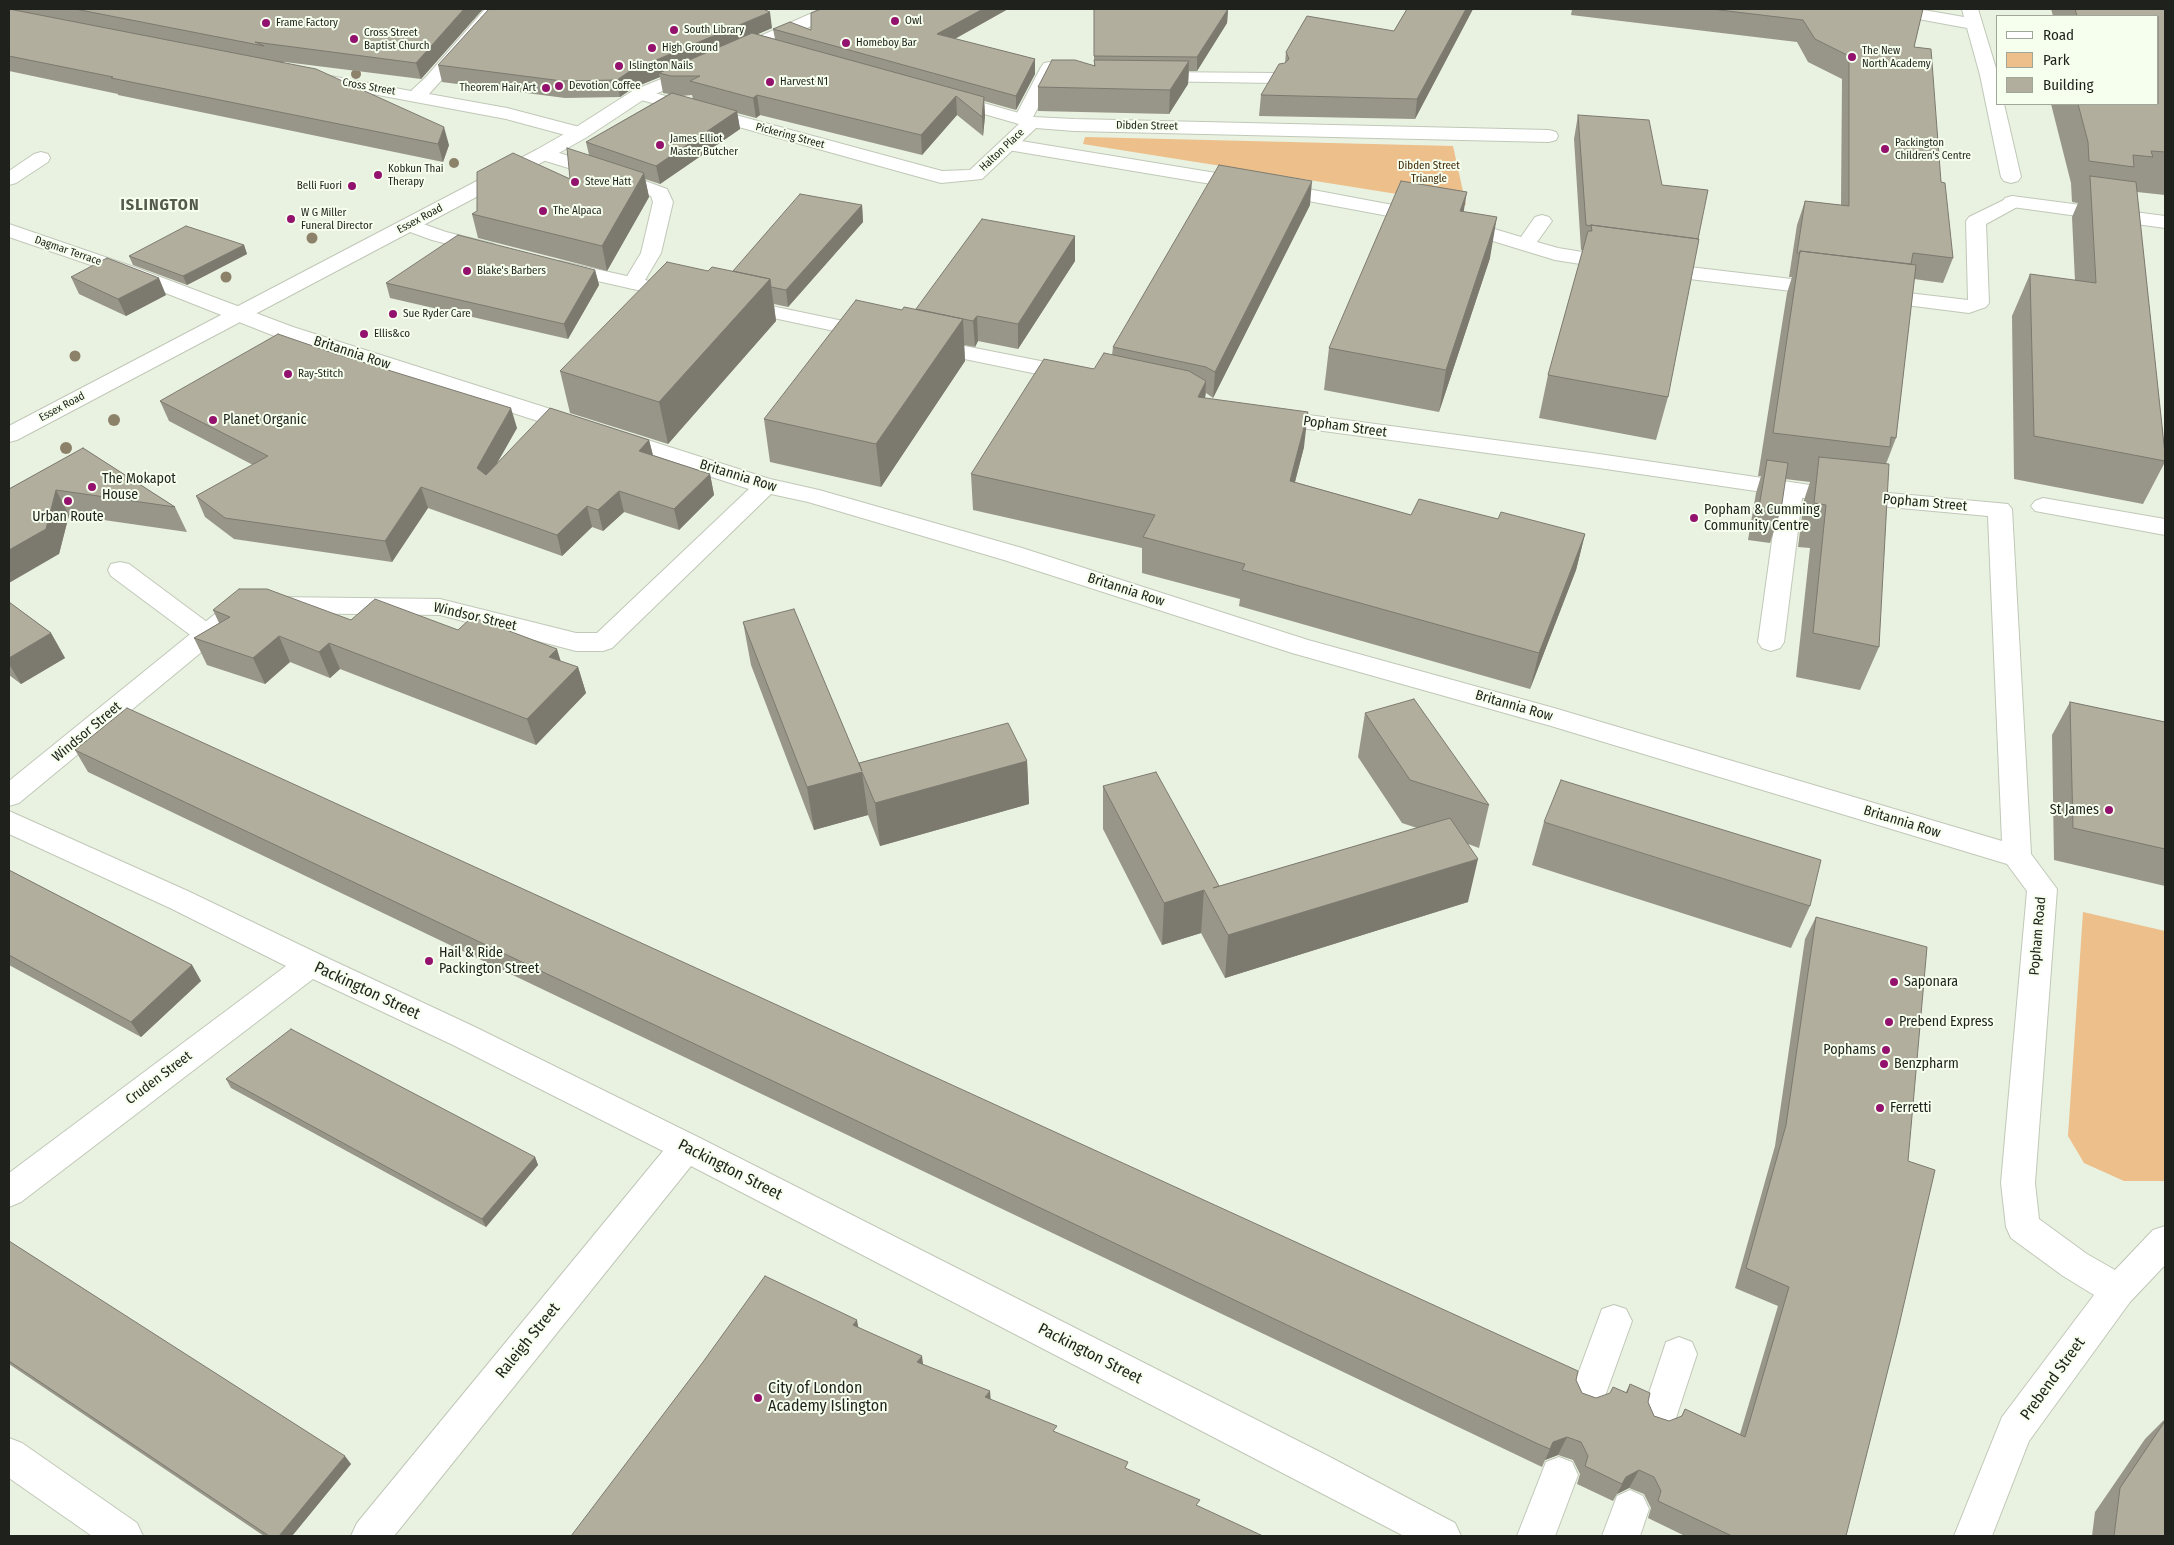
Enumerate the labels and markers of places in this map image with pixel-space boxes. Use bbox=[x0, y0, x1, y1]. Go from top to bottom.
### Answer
place label: Owl bbox=[905, 14, 922, 28]
marker: Owl bbox=[889, 15, 901, 27]
place label: Frame Factory bbox=[276, 16, 338, 30]
marker: Frame Factory bbox=[260, 17, 272, 29]
place label: South Library bbox=[684, 23, 744, 37]
marker: South Library bbox=[668, 24, 680, 36]
place label: Cross Street Baptist Church bbox=[364, 26, 430, 52]
marker: Cross Street Baptist Church bbox=[348, 33, 360, 45]
place label: Homeboy Bar bbox=[856, 36, 917, 50]
marker: Homeboy Bar bbox=[840, 37, 852, 49]
place label: High Ground bbox=[662, 41, 718, 55]
marker: High Ground bbox=[646, 42, 658, 54]
place label: The New North Academy bbox=[1862, 44, 1931, 70]
marker: The New North Academy bbox=[1846, 51, 1858, 63]
place label: Islington Nails bbox=[629, 59, 693, 73]
marker: Islington Nails bbox=[613, 60, 625, 72]
place label: Harvest N1 bbox=[780, 75, 828, 89]
marker: Harvest N1 bbox=[764, 76, 776, 88]
place label: Devotion Coffee bbox=[569, 79, 641, 93]
marker: Devotion Coffee bbox=[553, 80, 565, 92]
place label: Theorem Hair Art bbox=[459, 81, 536, 95]
marker: Theorem Hair Art bbox=[540, 82, 552, 94]
place label: James Elliot Master Butcher bbox=[670, 132, 738, 158]
place label: Packington Children's Centre bbox=[1895, 136, 1971, 162]
marker: James Elliot Master Butcher bbox=[654, 139, 666, 151]
marker: Packington Children's Centre bbox=[1879, 143, 1891, 155]
place label: Kobkun Thai Therapy bbox=[388, 162, 444, 188]
marker: Kobkun Thai Therapy bbox=[372, 169, 384, 181]
place label: Steve Hatt bbox=[585, 175, 631, 189]
marker: Steve Hatt bbox=[569, 176, 581, 188]
place label: Belli Fuori bbox=[297, 179, 342, 193]
marker: Belli Fuori bbox=[346, 180, 358, 192]
place label: The Alpaca bbox=[553, 204, 602, 218]
marker: The Alpaca bbox=[537, 205, 549, 217]
place label: W G Miller Funeral Director bbox=[301, 206, 373, 232]
marker: W G Miller Funeral Director bbox=[285, 213, 297, 225]
place label: Blake's Barbers bbox=[477, 264, 546, 278]
marker: Blake's Barbers bbox=[461, 265, 473, 277]
place label: Sue Ryder Care bbox=[403, 307, 471, 321]
marker: Sue Ryder Care bbox=[387, 308, 399, 320]
place label: Ellis&co bbox=[374, 327, 410, 341]
marker: Ellis&co bbox=[358, 328, 370, 340]
place label: Ray-Stitch bbox=[298, 367, 343, 381]
marker: Ray-Stitch bbox=[282, 368, 294, 380]
place label: Planet Organic bbox=[223, 412, 306, 428]
marker: Planet Organic bbox=[207, 414, 219, 426]
place label: The Mokapot House bbox=[102, 471, 176, 504]
marker: The Mokapot House bbox=[86, 481, 98, 493]
marker: Urban Route bbox=[62, 495, 74, 507]
place label: Popham & Cumming Community Centre bbox=[1704, 502, 1820, 534]
place label: Urban Route bbox=[32, 509, 104, 525]
marker: Popham & Cumming Community Centre bbox=[1688, 512, 1700, 524]
place label: St James bbox=[2050, 802, 2099, 818]
marker: St James bbox=[2103, 804, 2115, 816]
place label: Hail & Ride Packington Street bbox=[439, 945, 539, 978]
marker: Hail & Ride Packington Street bbox=[423, 955, 435, 967]
place label: Saponara bbox=[1904, 974, 1958, 990]
marker: Saponara bbox=[1888, 976, 1900, 988]
place label: Prebend Express bbox=[1899, 1014, 1993, 1030]
marker: Prebend Express bbox=[1883, 1016, 1895, 1028]
place label: Pophams bbox=[1823, 1042, 1876, 1058]
marker: Pophams bbox=[1880, 1044, 1892, 1056]
place label: Benzpharm bbox=[1894, 1056, 1959, 1072]
marker: Benzpharm bbox=[1878, 1058, 1890, 1070]
place label: Ferretti bbox=[1890, 1100, 1932, 1116]
marker: Ferretti bbox=[1874, 1102, 1886, 1114]
place label: City of London Academy Islington bbox=[768, 1379, 888, 1417]
marker: City of London Academy Islington bbox=[752, 1392, 764, 1404]

